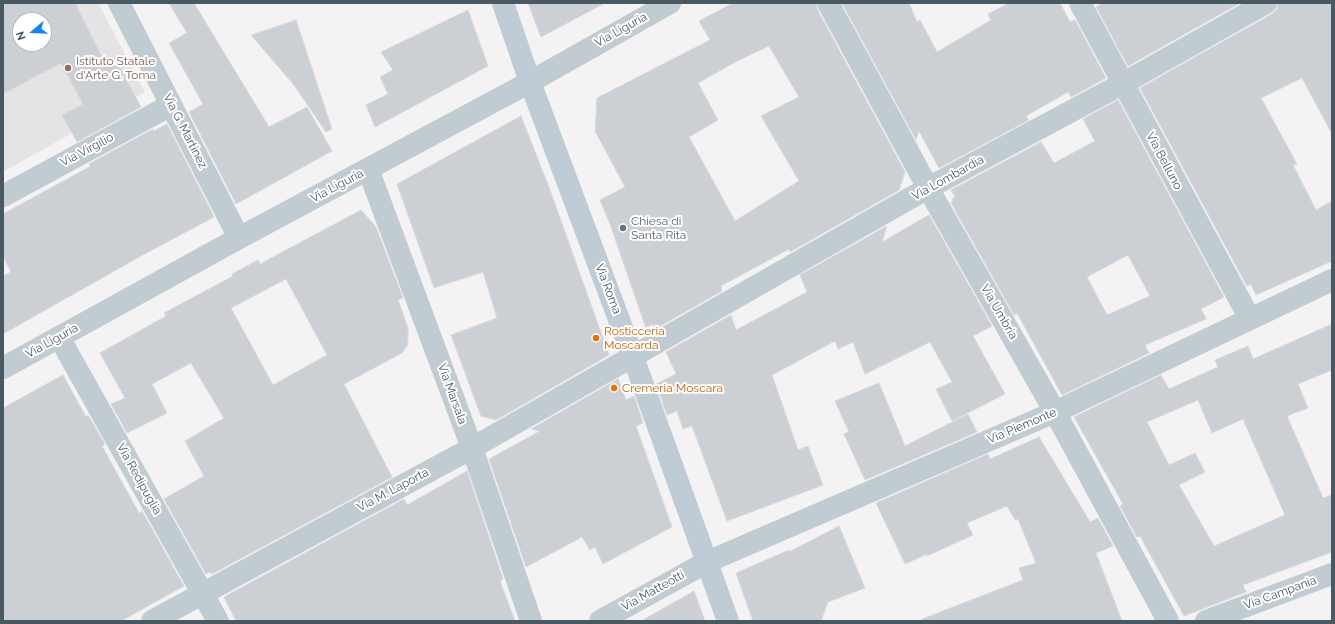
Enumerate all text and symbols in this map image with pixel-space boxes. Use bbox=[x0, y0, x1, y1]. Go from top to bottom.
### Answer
street label: Via Liguria bbox=[592, 10, 650, 50]
north arrow bbox=[12, 12, 52, 52]
text: N bbox=[14, 30, 29, 42]
place label: Istituto Statale d'Arte G. Toma bbox=[76, 54, 156, 82]
marker: Istituto Statale d'Arte G. Toma bbox=[63, 63, 73, 73]
street label: Via G. Martinez bbox=[160, 91, 210, 171]
street label: Via Virgilio bbox=[58, 130, 116, 170]
street label: Via Belluno bbox=[1143, 130, 1185, 192]
street label: Via Lombardia bbox=[910, 152, 986, 204]
street label: Via Liguria bbox=[308, 166, 366, 206]
place label: Chiesa di Santa Rita bbox=[631, 214, 686, 242]
marker: Chiesa di Santa Rita bbox=[618, 223, 628, 233]
street label: Via Roma bbox=[592, 262, 624, 316]
street label: Via Umbria bbox=[977, 282, 1021, 342]
street label: Via Liguria bbox=[23, 321, 81, 361]
place label: Rosticceria Moscarda bbox=[604, 324, 665, 352]
marker: Rosticceria Moscarda bbox=[591, 333, 601, 343]
street label: Via Marsala bbox=[434, 362, 470, 426]
place label: Cremeria Moscara bbox=[622, 381, 723, 395]
marker: Cremeria Moscara bbox=[609, 383, 619, 393]
street label: Via Piemonte bbox=[985, 405, 1059, 447]
street label: Via Redipuglia bbox=[113, 441, 165, 517]
street label: Via M. Laporta bbox=[355, 465, 431, 515]
street label: Via Matteotti bbox=[619, 568, 687, 614]
street label: Via Campania bbox=[1242, 573, 1318, 613]

